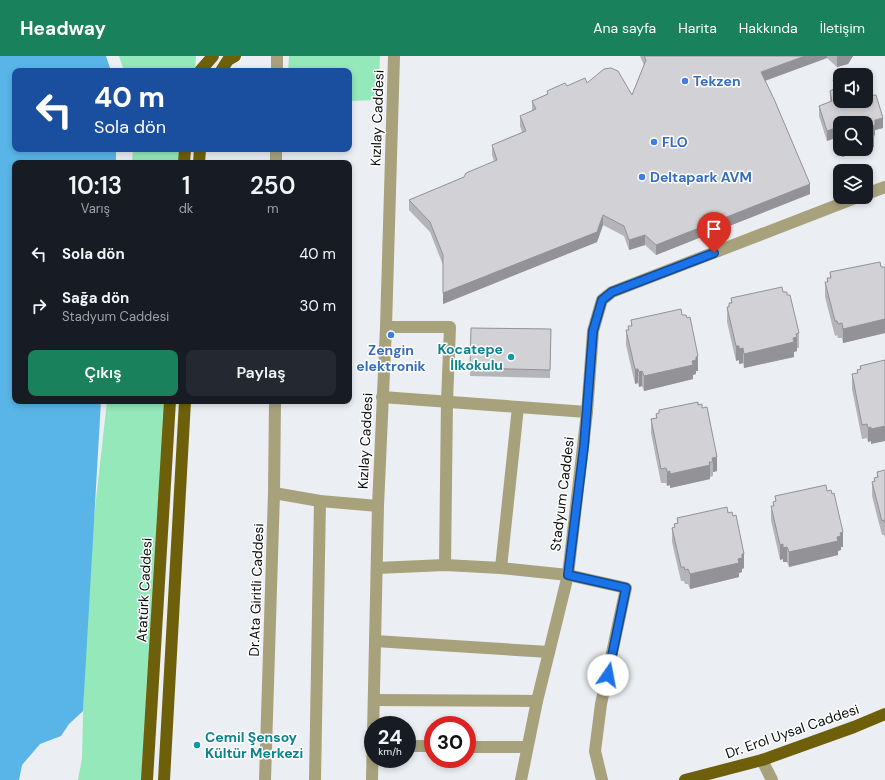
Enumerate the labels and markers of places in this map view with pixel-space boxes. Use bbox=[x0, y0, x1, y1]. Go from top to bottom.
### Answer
place label: Tekzen bbox=[693, 72, 741, 90]
marker: Tekzen bbox=[680, 76, 690, 86]
place label: FLO bbox=[662, 133, 688, 151]
marker: FLO bbox=[649, 137, 659, 147]
place label: Deltapark AVM bbox=[650, 168, 752, 186]
marker: Deltapark AVM bbox=[637, 172, 647, 182]
pin bbox=[697, 212, 731, 253]
marker: Zengin elektronik bbox=[386, 330, 396, 340]
place label: Kocatepe İlkokulu bbox=[437, 340, 503, 374]
place label: Zengin elektronik bbox=[356, 341, 426, 375]
marker: Kocatepe İlkokulu bbox=[506, 352, 516, 362]
place label: Cemil Şensoy Kültür Merkezi bbox=[205, 728, 303, 762]
marker: Cemil Şensoy Kültür Merkezi bbox=[192, 740, 202, 750]

